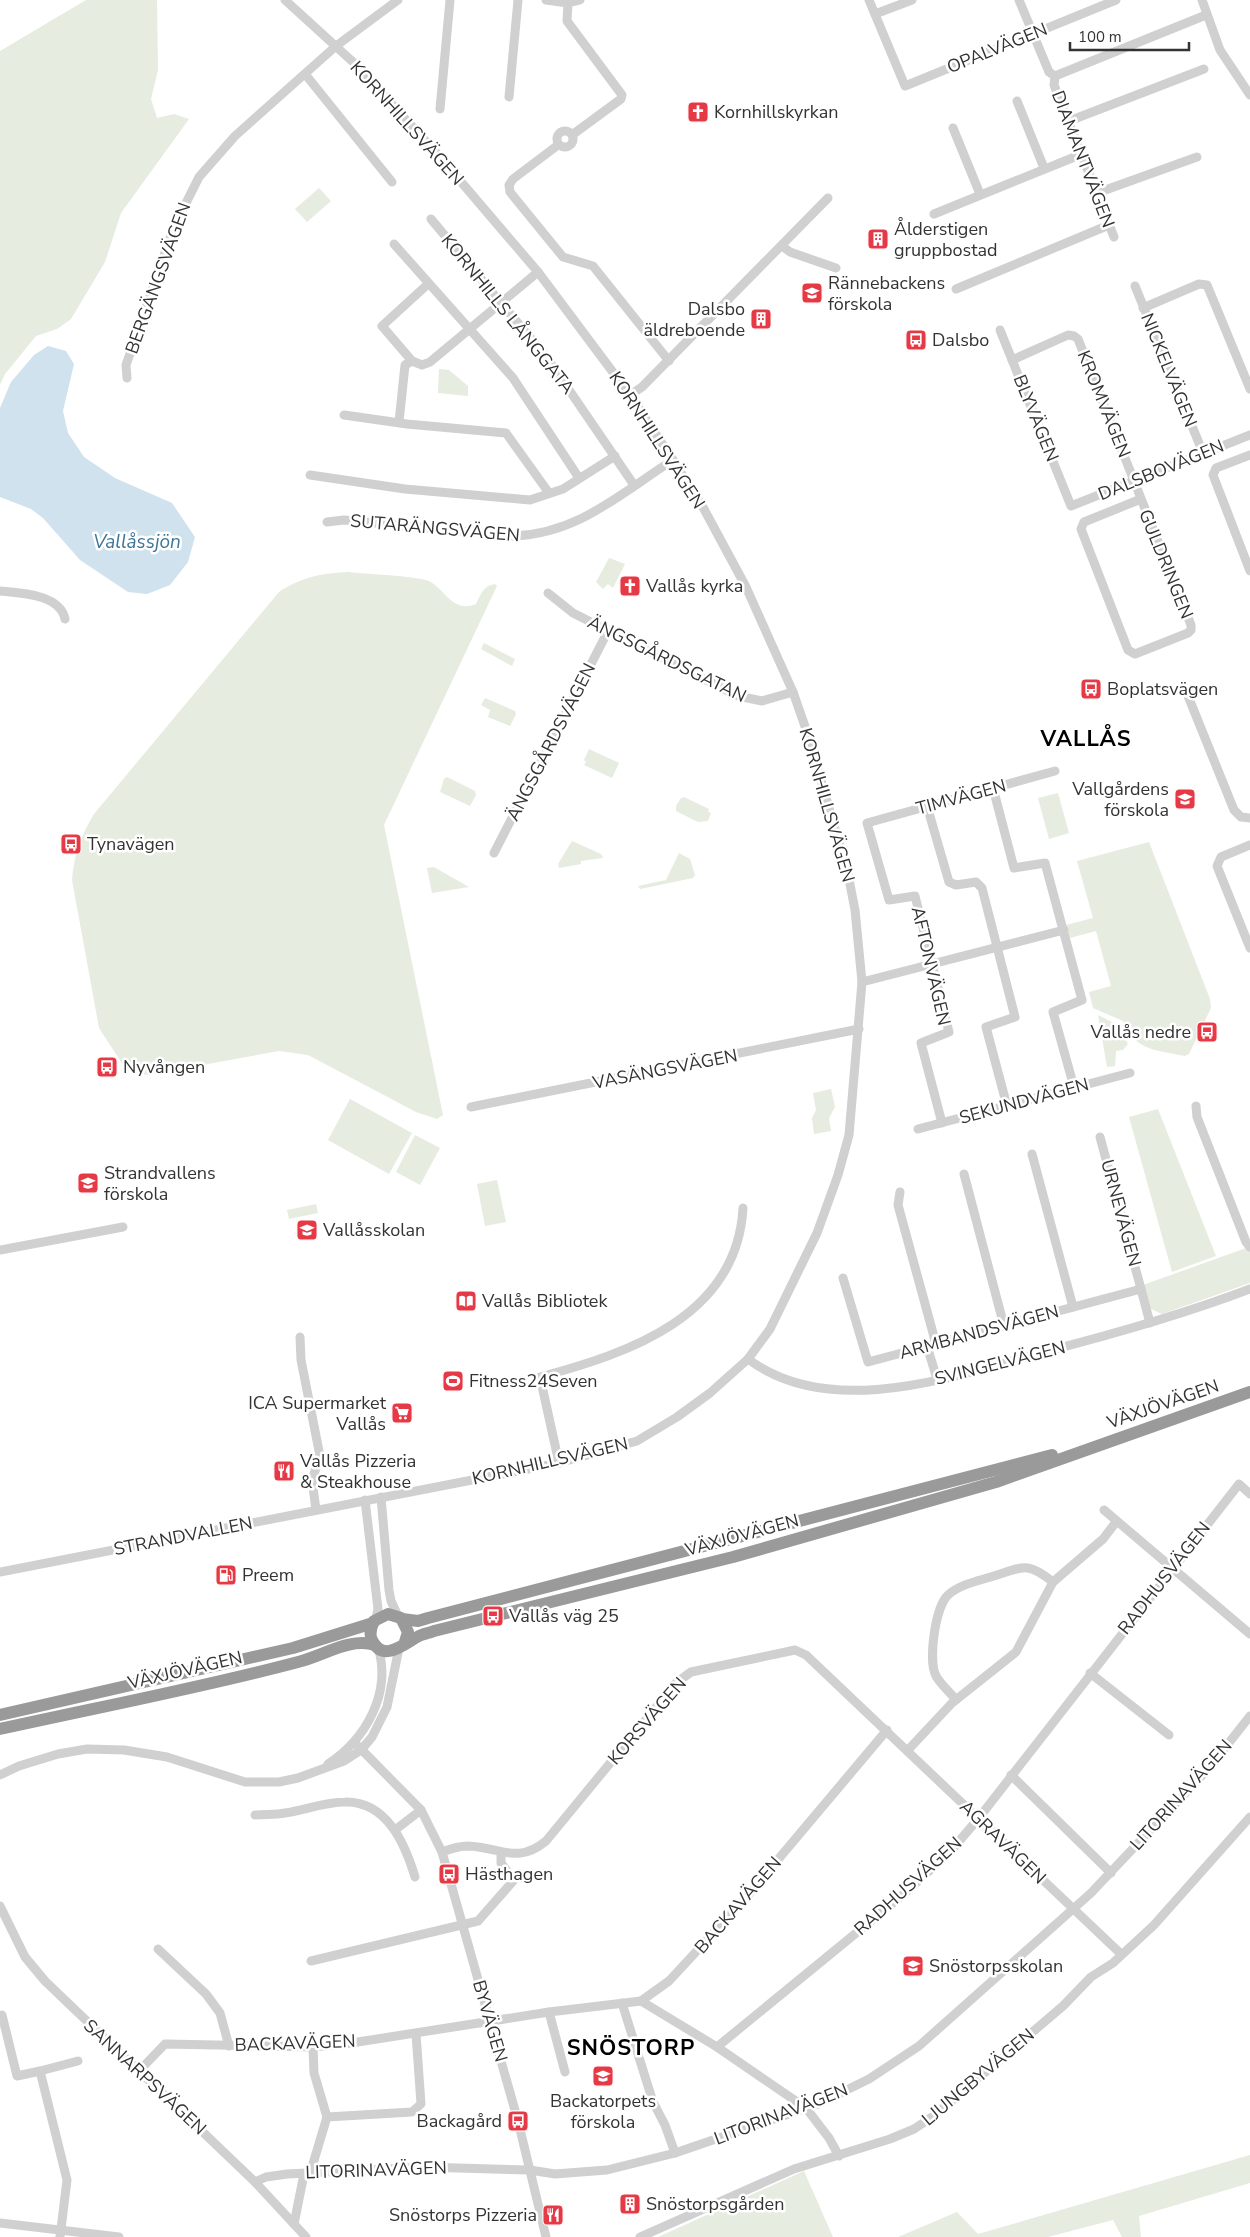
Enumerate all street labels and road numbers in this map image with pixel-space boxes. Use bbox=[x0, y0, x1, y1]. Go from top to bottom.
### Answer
street label: OPALVÄGEN bbox=[943, 17, 1051, 79]
street label: KORNHILLSVÄGEN bbox=[345, 56, 469, 190]
street label: DIAMANTVÄGEN bbox=[1046, 87, 1120, 231]
street label: BERGÄNGSVÄGEN bbox=[119, 199, 197, 357]
street label: KORNHILLS LÅNGGATA bbox=[436, 229, 580, 399]
street label: NICKELVÄGEN bbox=[1135, 309, 1203, 431]
street label: KROMVÄGEN bbox=[1072, 347, 1136, 461]
street label: KORNHILLSVÄGEN bbox=[604, 367, 710, 513]
street label: BLYVÄGEN bbox=[1008, 371, 1064, 465]
street label: DALSBOVÄGEN bbox=[1095, 434, 1227, 506]
street label: GULDRINGEN bbox=[1133, 506, 1199, 622]
street label: SUTARÄNGSVÄGEN bbox=[349, 509, 521, 547]
street label: ÄNGSGÅRDSGATAN bbox=[584, 610, 750, 708]
street label: ÄNGSGÅRDSVÄGEN bbox=[501, 659, 601, 825]
street label: KORNHILLSVÄGEN bbox=[793, 725, 861, 885]
street label: TIMVÄGEN bbox=[913, 773, 1009, 821]
street label: AFTONVÄGEN bbox=[906, 904, 956, 1028]
street label: VASÄNGSVÄGEN bbox=[590, 1043, 739, 1095]
street label: SEKUNDVÄGEN bbox=[957, 1072, 1091, 1130]
street label: URNEVÄGEN bbox=[1095, 1157, 1147, 1269]
street label: ARMBANDSVÄGEN bbox=[896, 1299, 1062, 1365]
street label: SVINGELVÄGEN bbox=[932, 1335, 1068, 1391]
street label: VÄXJÖVÄGEN bbox=[1103, 1374, 1222, 1435]
street label: KORNHILLSVÄGEN bbox=[470, 1431, 630, 1491]
street label: VÄXJÖVÄGEN bbox=[682, 1508, 802, 1562]
street label: STRANDVALLEN bbox=[112, 1511, 254, 1561]
street label: RADHUSVÄGEN bbox=[1112, 1517, 1216, 1639]
street label: VÄXJÖVÄGEN bbox=[124, 1645, 245, 1695]
street label: KORSVÄGEN bbox=[602, 1672, 692, 1770]
street label: LITORINAVÄGEN bbox=[1125, 1734, 1237, 1856]
street label: AGRAVÄGEN bbox=[955, 1795, 1051, 1889]
street label: RADHUSVÄGEN bbox=[849, 1831, 967, 1941]
street label: BACKAVÄGEN bbox=[689, 1851, 787, 1959]
street label: BYVÄGEN bbox=[467, 1977, 513, 2065]
street label: SANNARPSVÄGEN bbox=[79, 2014, 211, 2140]
street label: LJUNGBYVÄGEN bbox=[917, 2023, 1039, 2131]
street label: BACKAVÄGEN bbox=[234, 2029, 356, 2057]
street label: LITORINAVÄGEN bbox=[711, 2077, 851, 2151]
street label: LITORINAVÄGEN bbox=[305, 2156, 447, 2184]

